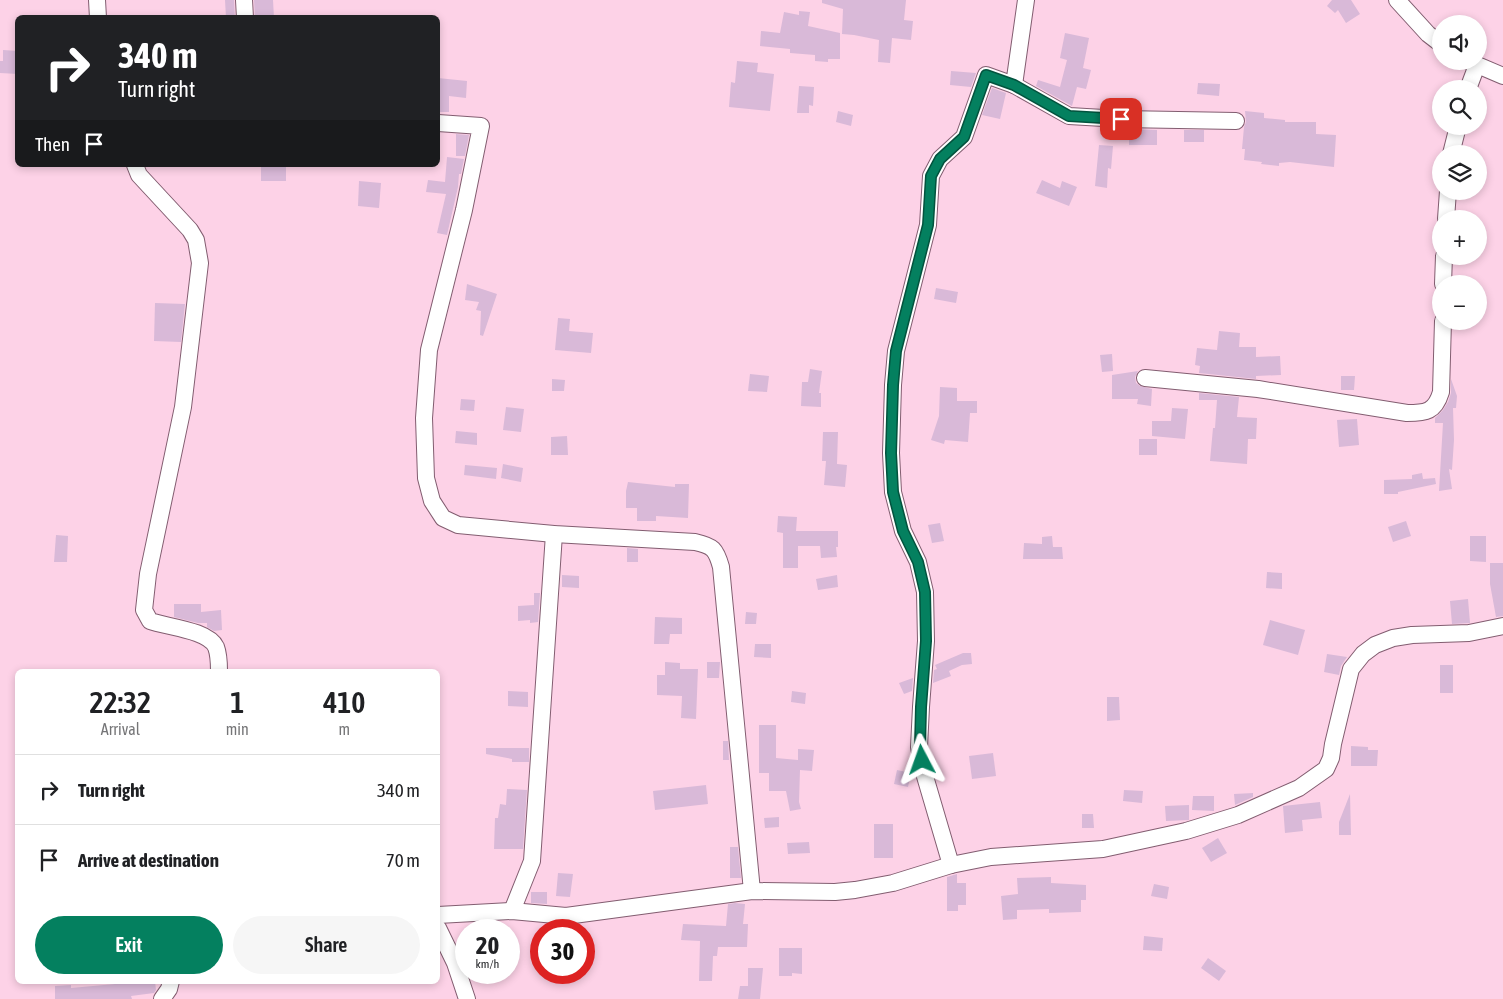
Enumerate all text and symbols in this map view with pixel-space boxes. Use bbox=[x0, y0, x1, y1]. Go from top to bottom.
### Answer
map controls bbox=[1432, 15, 1487, 330]
button: sound bbox=[1432, 15, 1487, 70]
icon: right bbox=[35, 35, 100, 100]
text: 340 m bbox=[118, 35, 197, 75]
text: Turn right bbox=[118, 76, 195, 102]
button: search bbox=[1432, 80, 1487, 135]
pin bbox=[1100, 98, 1142, 140]
icon: arrive bbox=[1107, 105, 1135, 133]
icon: arrive bbox=[80, 130, 108, 158]
text: Then bbox=[35, 133, 70, 155]
button: layers bbox=[1432, 145, 1487, 200]
button: + bbox=[1432, 210, 1487, 265]
button: − bbox=[1432, 275, 1487, 330]
text: 22:32 bbox=[89, 685, 151, 719]
text: 1 bbox=[230, 685, 244, 719]
text: 410 bbox=[323, 685, 365, 719]
text: Arrival bbox=[101, 720, 140, 738]
text: min bbox=[226, 720, 249, 738]
text: m bbox=[339, 720, 350, 738]
position arrow bbox=[895, 733, 947, 785]
icon: right bbox=[35, 776, 63, 804]
text: Turn right bbox=[78, 779, 145, 801]
text: 340 m bbox=[377, 779, 420, 801]
icon: arrive bbox=[35, 846, 63, 874]
text: Arrive at destination bbox=[78, 849, 219, 871]
text: 70 m bbox=[386, 849, 420, 871]
button: Exit bbox=[35, 916, 223, 974]
button: Share bbox=[233, 916, 420, 974]
speed limit sign: 30 bbox=[530, 919, 595, 984]
text: 20 bbox=[476, 931, 499, 959]
text: km/h bbox=[476, 957, 499, 971]

